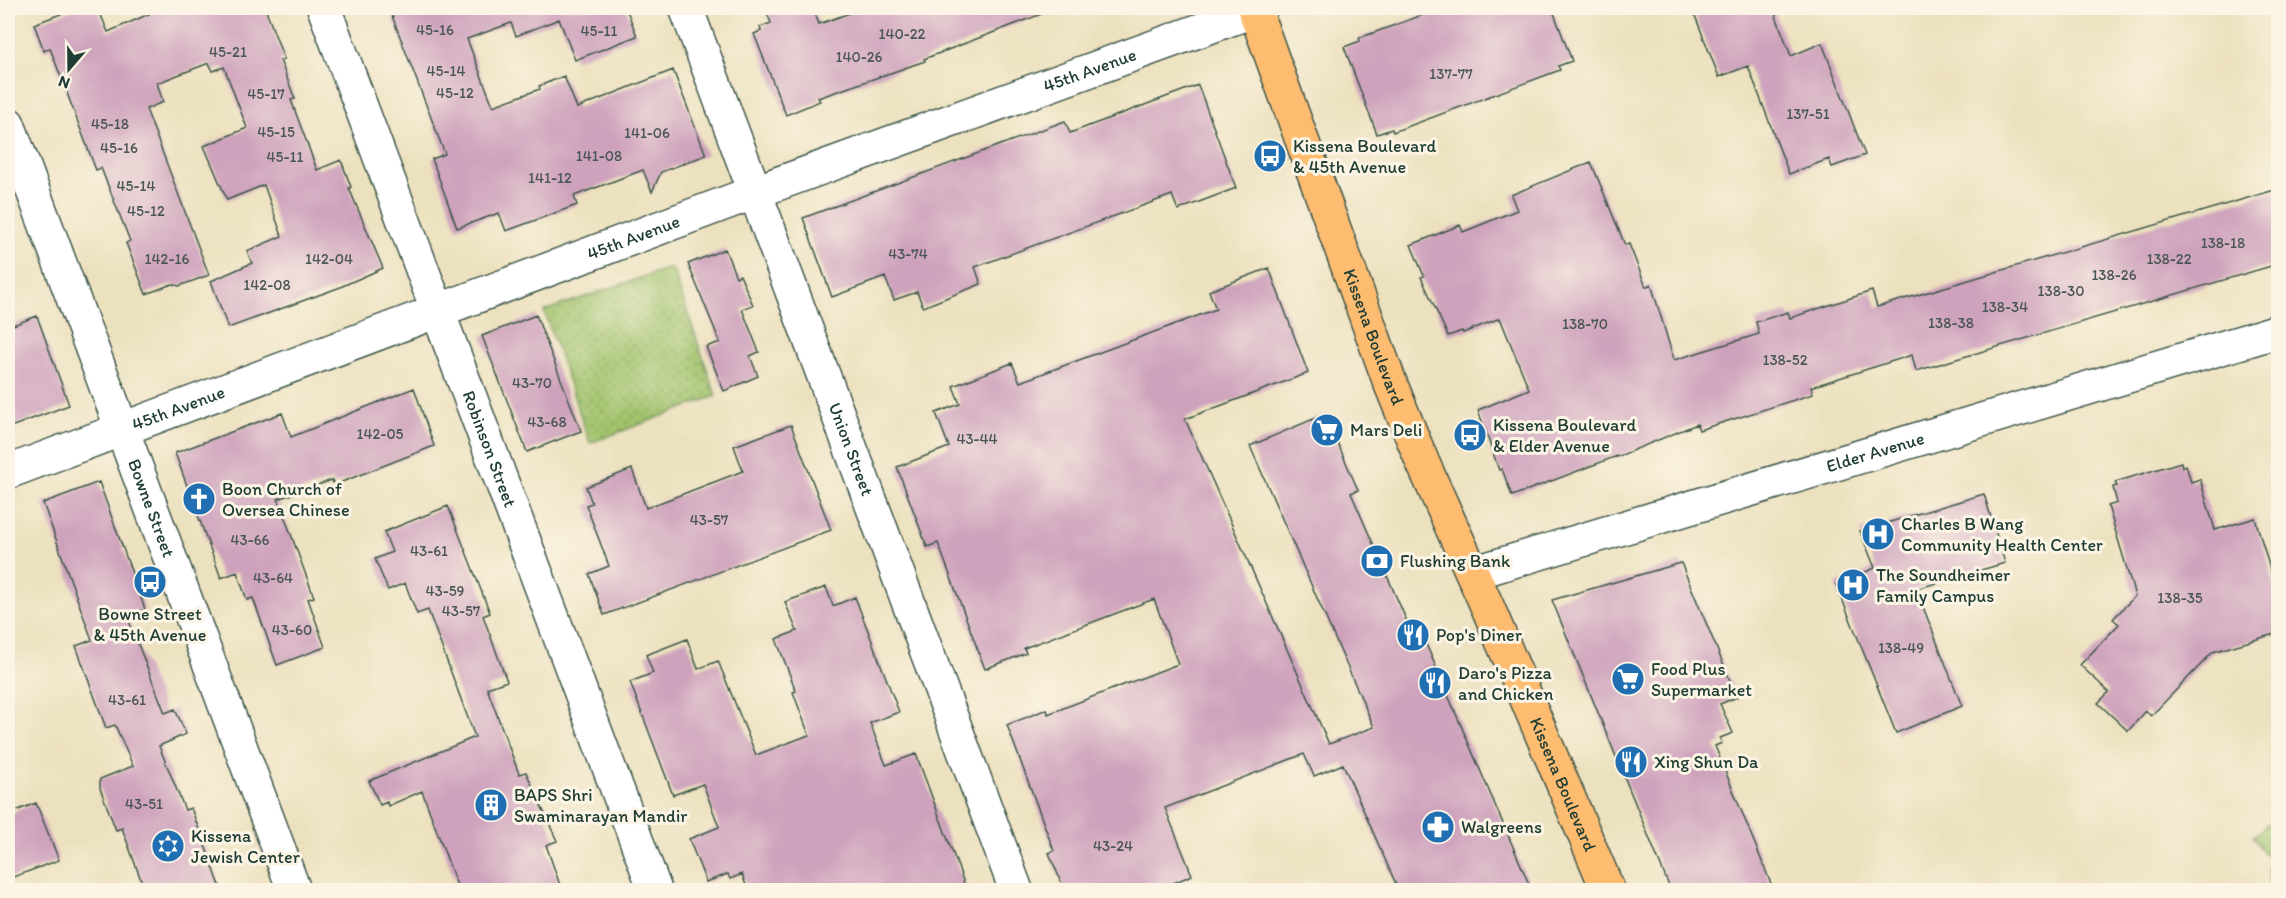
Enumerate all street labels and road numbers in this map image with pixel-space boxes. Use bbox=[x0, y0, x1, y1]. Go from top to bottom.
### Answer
street label: 45th Avenue bbox=[1040, 43, 1139, 97]
street label: 45th Avenue bbox=[584, 210, 683, 265]
street label: Kissena Boulevard bbox=[1339, 266, 1409, 408]
street label: 45th Avenue bbox=[129, 381, 228, 436]
street label: Robinson Street bbox=[458, 388, 521, 511]
street label: Union Street bbox=[824, 400, 879, 499]
street label: Elder Avenue bbox=[1824, 427, 1927, 477]
street label: Bowne Street bbox=[123, 456, 180, 561]
street label: Kissena Boulevard bbox=[1525, 714, 1601, 855]

